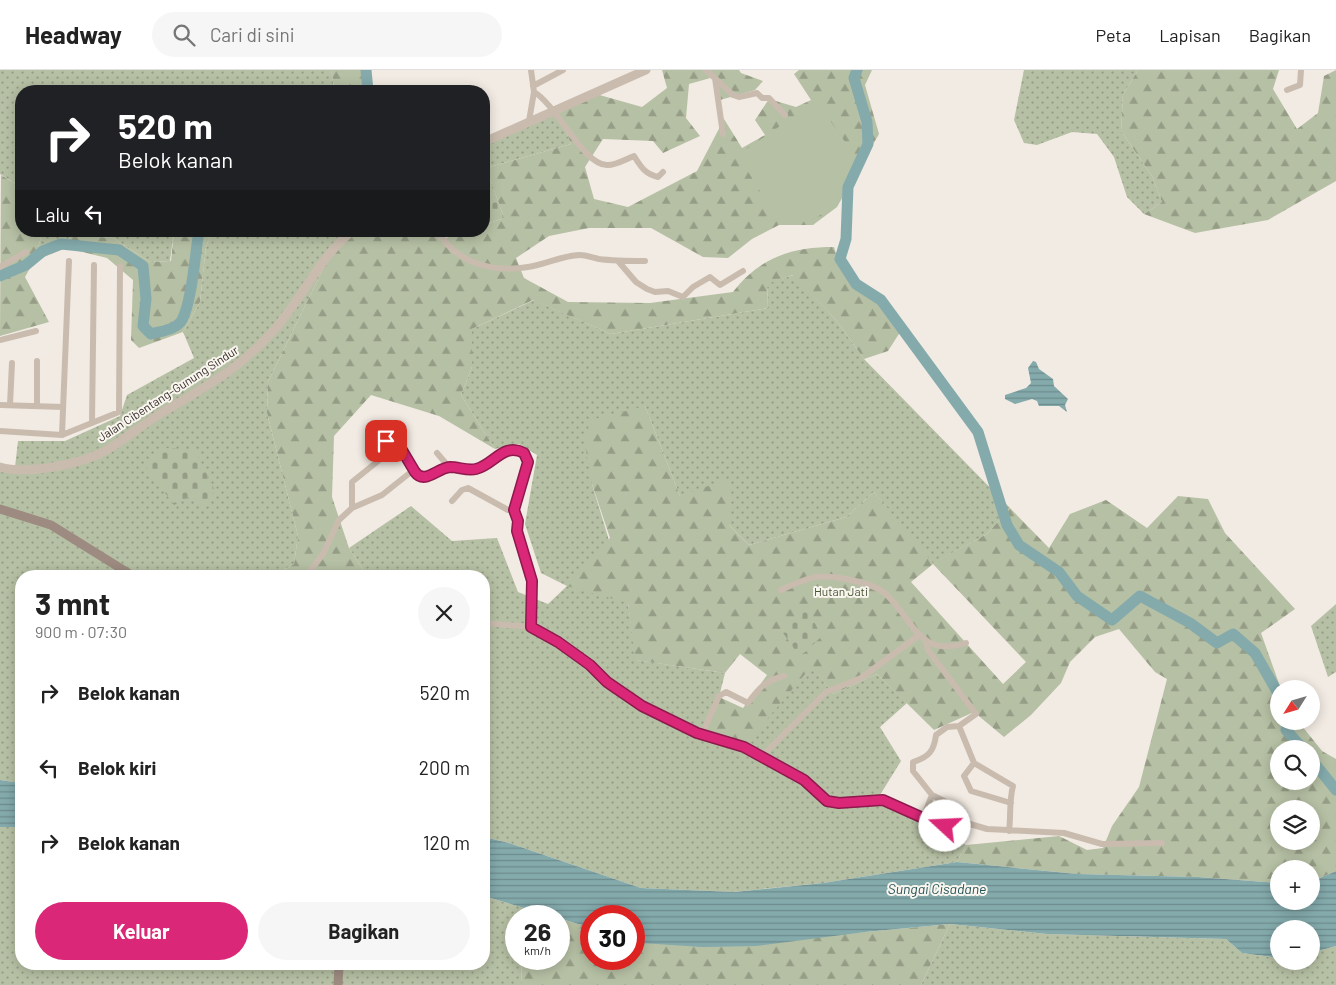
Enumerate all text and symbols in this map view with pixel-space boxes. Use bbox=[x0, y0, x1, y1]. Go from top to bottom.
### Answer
search box bbox=[152, 12, 502, 57]
text: Headway bbox=[25, 20, 122, 49]
icon: search bbox=[170, 21, 198, 49]
text: Cari di sini bbox=[210, 23, 295, 46]
text: Peta bbox=[1096, 24, 1131, 46]
text: Lapisan bbox=[1159, 24, 1221, 46]
text: Bagikan bbox=[1249, 24, 1311, 46]
text: 520 m bbox=[118, 104, 213, 146]
icon: right bbox=[35, 105, 100, 170]
text: Belok kanan bbox=[118, 146, 233, 172]
icon: left bbox=[80, 200, 108, 228]
text: Lalu bbox=[35, 203, 70, 226]
street label: Jalan Cibentang–Gunung Sindur bbox=[94, 342, 241, 444]
pin bbox=[365, 420, 407, 462]
icon: arrive bbox=[372, 427, 400, 455]
park label: Hutan Jati bbox=[814, 584, 868, 598]
text: 3 mnt bbox=[35, 585, 110, 621]
button: close bbox=[418, 587, 470, 639]
text: 900 m · 07:30 bbox=[35, 622, 127, 641]
icon: right bbox=[35, 679, 63, 707]
north arrow bbox=[1270, 680, 1320, 730]
map controls bbox=[1270, 680, 1320, 970]
text: Belok kanan bbox=[78, 681, 180, 704]
text: 520 m bbox=[420, 681, 470, 704]
button: search bbox=[1270, 740, 1320, 790]
icon: left bbox=[35, 754, 63, 782]
text: Belok kiri bbox=[78, 756, 156, 779]
text: 200 m bbox=[419, 756, 470, 779]
position arrow bbox=[918, 799, 970, 851]
button: layers bbox=[1270, 800, 1320, 850]
icon: right bbox=[35, 829, 63, 857]
text: Belok kanan bbox=[78, 831, 180, 854]
text: 120 m bbox=[423, 831, 470, 854]
button: + bbox=[1270, 860, 1320, 910]
water label: Sungai Cisadane bbox=[888, 880, 986, 897]
button: Keluar bbox=[35, 902, 248, 960]
button: Bagikan bbox=[258, 902, 470, 960]
speed limit sign: 30 bbox=[580, 905, 645, 970]
text: 26 bbox=[524, 916, 551, 946]
button: − bbox=[1270, 920, 1320, 970]
text: km/h bbox=[524, 943, 551, 957]

